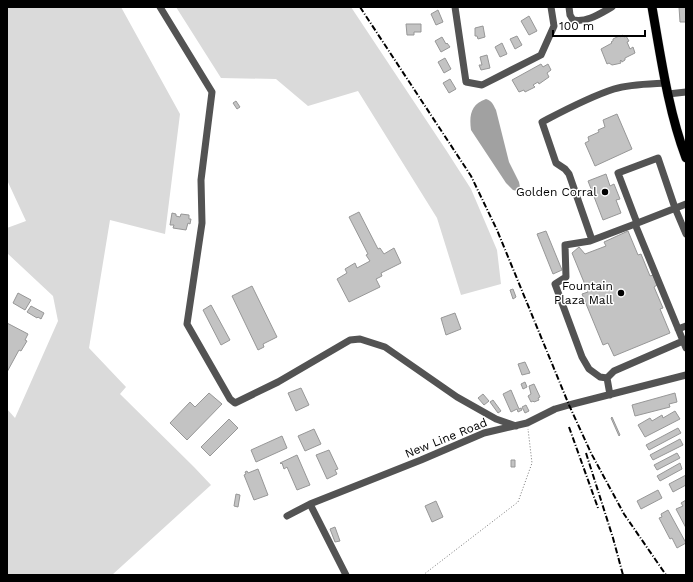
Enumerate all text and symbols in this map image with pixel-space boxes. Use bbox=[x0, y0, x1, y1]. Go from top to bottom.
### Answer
scale bar bbox=[553, 12, 645, 38]
text: 100 m bbox=[559, 19, 594, 33]
place label: Golden Corral bbox=[516, 185, 597, 199]
marker: Golden Corral bbox=[600, 187, 610, 197]
place label: Fountain Plaza Mall bbox=[554, 279, 613, 307]
marker: Fountain Plaza Mall bbox=[616, 288, 626, 298]
street label: New Line Road bbox=[403, 415, 489, 461]

